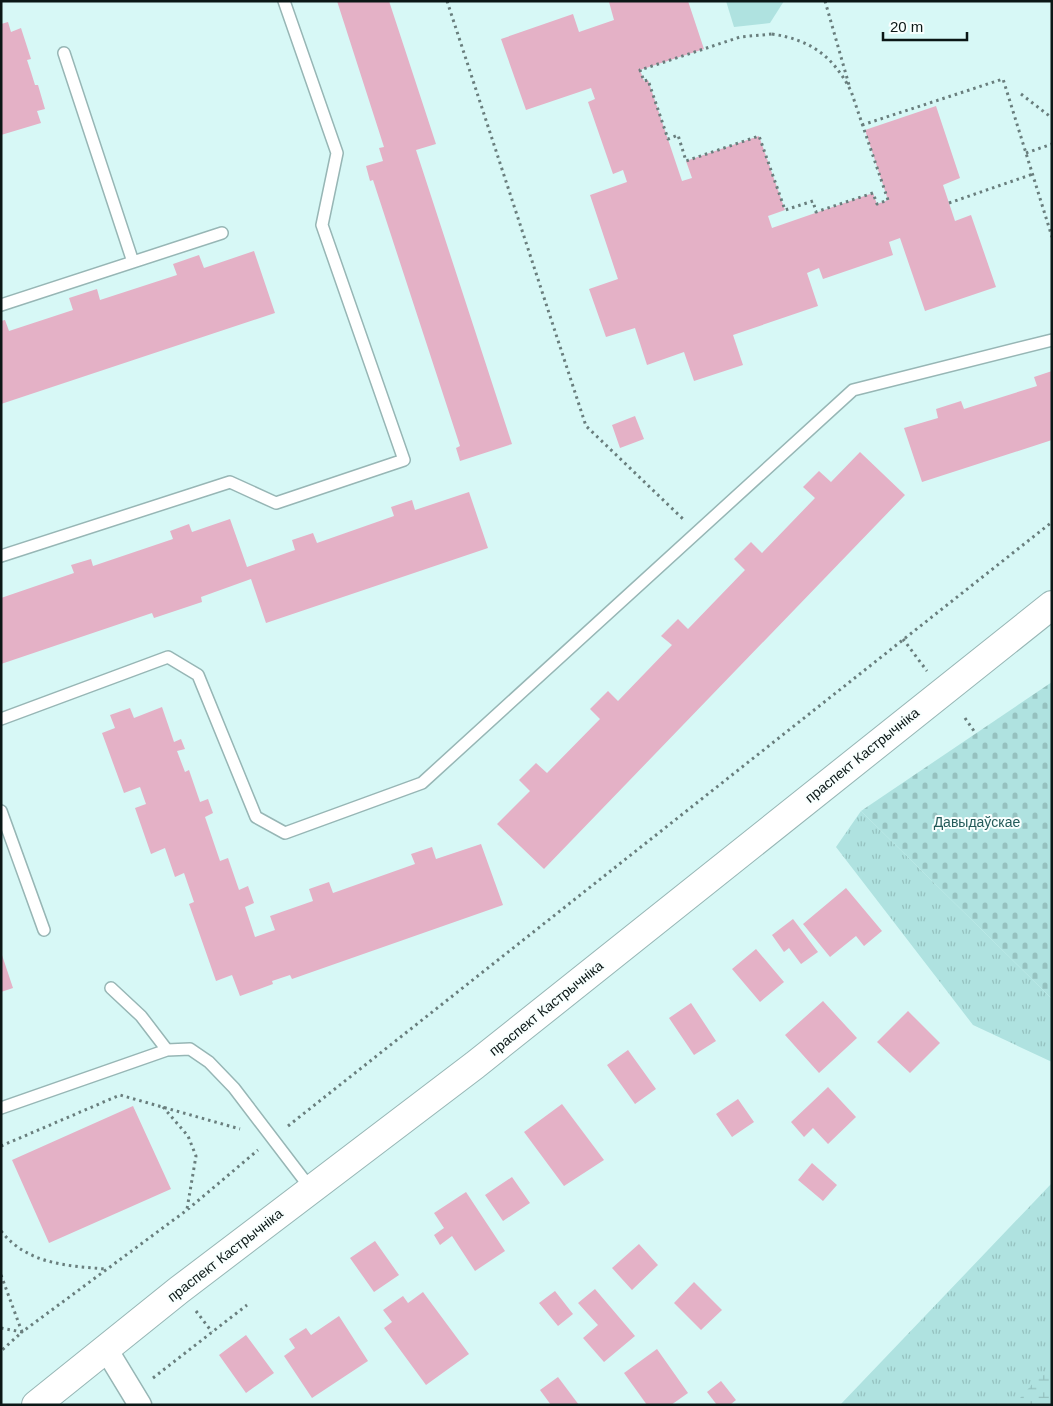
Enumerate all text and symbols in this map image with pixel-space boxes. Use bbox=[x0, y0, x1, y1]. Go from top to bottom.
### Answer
scale bar bbox=[883, 10, 967, 42]
text: 20 m bbox=[890, 18, 923, 35]
street label: праспект Кастрычніка bbox=[802, 704, 922, 806]
park label: Давыдаўскае bbox=[934, 814, 1021, 830]
street label: праспект Кастрычніка bbox=[486, 957, 606, 1059]
street label: праспект Кастрычніка bbox=[164, 1205, 286, 1305]

